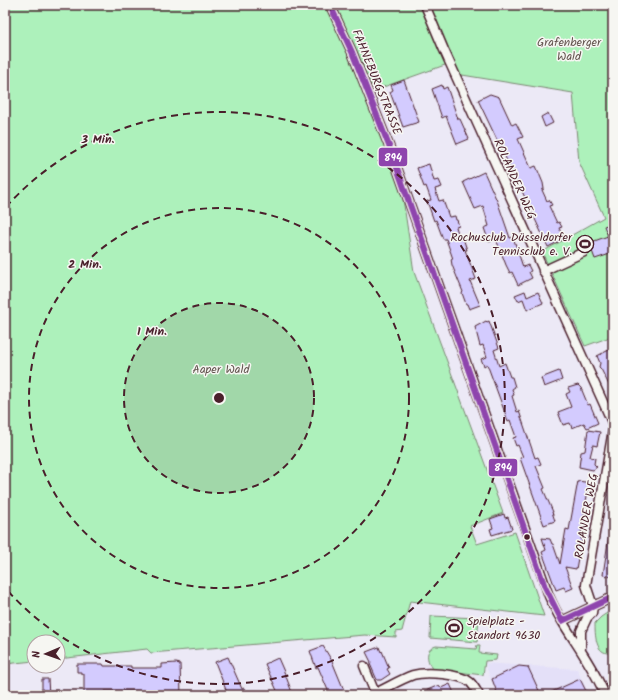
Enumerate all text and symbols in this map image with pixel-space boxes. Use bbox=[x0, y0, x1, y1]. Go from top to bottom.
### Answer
street label: FAHNEBURGSTRASSE bbox=[347, 26, 407, 139]
park label: Grafenberger Wald bbox=[537, 33, 602, 66]
text: 3 Min. bbox=[81, 130, 115, 149]
street label: ROLANDER WEG bbox=[488, 136, 541, 223]
line badge: 894 bbox=[378, 147, 408, 167]
text: 894 bbox=[384, 149, 402, 167]
place label: Rochusclub Düsseldorfer Tennisclub e. V. bbox=[450, 228, 573, 261]
sports icon: Rochusclub Düsseldorfer Tennisclub e. V. bbox=[575, 234, 595, 254]
text: 2 Min. bbox=[68, 255, 102, 274]
text: 1 Min. bbox=[137, 322, 167, 341]
park label: Aaper Wald bbox=[193, 360, 250, 379]
centre of rings bbox=[212, 391, 226, 405]
line badge: 894 bbox=[488, 458, 518, 477]
text: 894 bbox=[494, 459, 512, 477]
street label: ROLANDER WEG bbox=[570, 472, 603, 560]
unlabelled marker bbox=[522, 532, 532, 542]
place label: Spielplatz - Standort 9630 bbox=[467, 612, 540, 645]
sports icon: Spielplatz - Standort 9630 bbox=[444, 618, 464, 638]
north arrow bbox=[26, 634, 66, 674]
text: N bbox=[28, 650, 46, 658]

